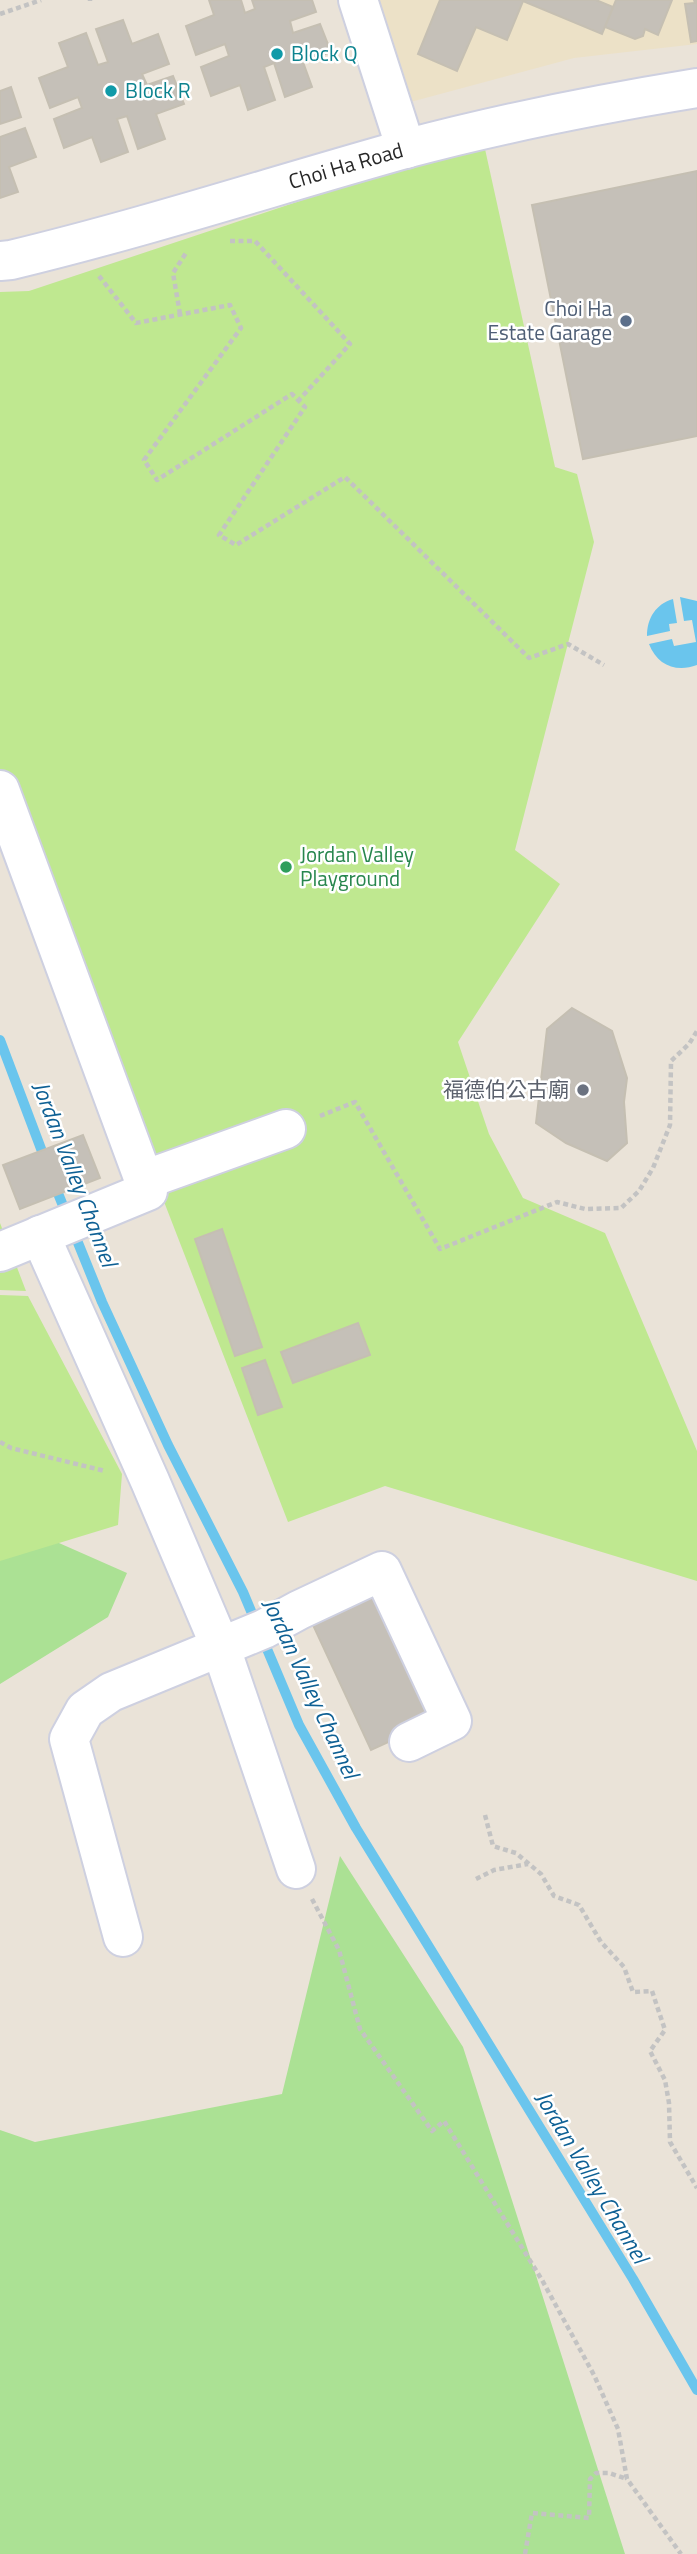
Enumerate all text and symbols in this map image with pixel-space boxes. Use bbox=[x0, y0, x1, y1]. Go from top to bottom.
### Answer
place label: Block Q bbox=[291, 37, 358, 69]
marker: Block Q bbox=[269, 46, 285, 62]
place label: Block R bbox=[125, 74, 191, 106]
marker: Block R bbox=[103, 83, 119, 99]
street label: Choi Ha Road bbox=[285, 133, 407, 197]
place label: Choi Ha Estate Garage bbox=[487, 292, 612, 348]
marker: Choi Ha Estate Garage bbox=[618, 313, 634, 329]
place label: Jordan Valley Playground bbox=[300, 838, 414, 894]
marker: Jordan Valley Playground bbox=[278, 859, 294, 875]
place label: 福德伯公古廟 bbox=[443, 1073, 569, 1105]
water label: Jordan Valley Channel bbox=[24, 1076, 128, 1274]
marker: 福德伯公古廟 bbox=[575, 1082, 591, 1098]
water label: Jordan Valley Channel bbox=[254, 1592, 370, 1787]
water label: Jordan Valley Channel bbox=[527, 2084, 659, 2272]

